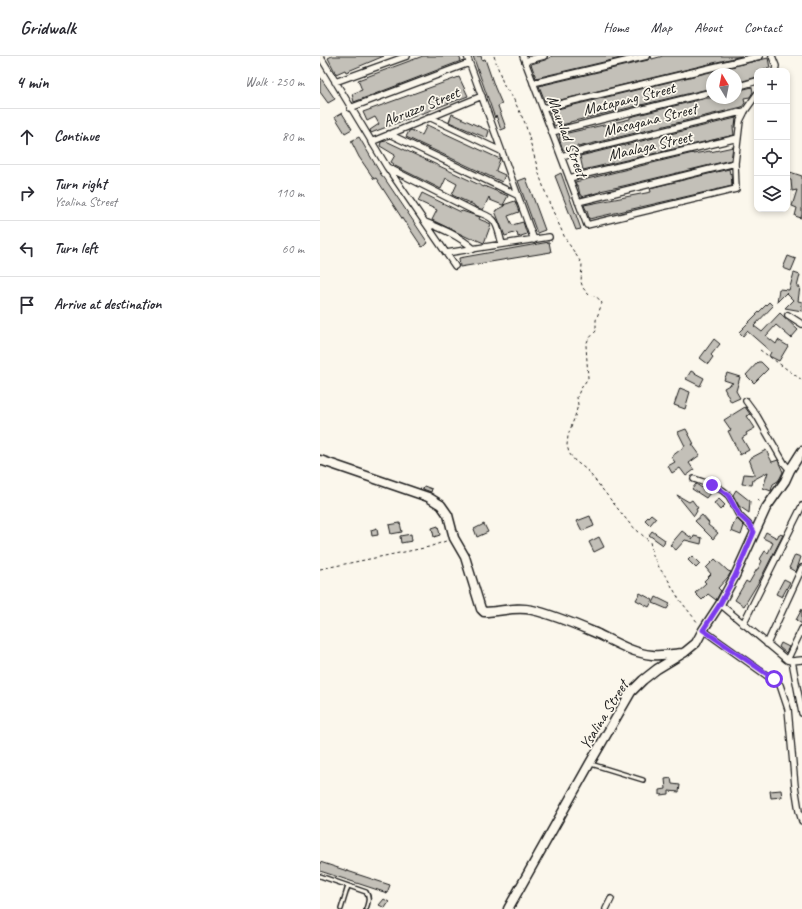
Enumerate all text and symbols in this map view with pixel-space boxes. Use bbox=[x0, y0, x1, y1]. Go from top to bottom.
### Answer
text: Gridwalk bbox=[20, 16, 76, 40]
text: Home bbox=[603, 19, 629, 36]
text: Map bbox=[651, 19, 672, 36]
text: About bbox=[694, 19, 722, 36]
text: Contact bbox=[744, 19, 782, 36]
north arrow bbox=[706, 68, 742, 104]
map controls bbox=[754, 68, 790, 212]
button: + bbox=[754, 68, 790, 104]
text: 4 min bbox=[16, 72, 49, 93]
text: Walk · 250 m bbox=[245, 74, 304, 90]
street label: Matapang Street bbox=[581, 78, 679, 120]
street label: Abruzzo Street bbox=[380, 82, 464, 131]
street label: Maunlad Street bbox=[542, 92, 593, 182]
street label: Masagana Street bbox=[601, 98, 701, 141]
button: − bbox=[754, 104, 790, 140]
icon: ahead bbox=[16, 126, 38, 148]
street label: Maalaga Street bbox=[606, 126, 695, 165]
text: Continue bbox=[54, 127, 99, 146]
text: 80 m bbox=[282, 129, 304, 145]
button: locate bbox=[754, 140, 790, 176]
text: Turn right bbox=[54, 175, 107, 194]
button: layers bbox=[754, 176, 790, 212]
icon: right bbox=[16, 182, 38, 204]
text: 110 m bbox=[276, 185, 304, 201]
text: Ysalina Street bbox=[54, 194, 117, 210]
icon: left bbox=[16, 238, 38, 260]
text: Turn left bbox=[54, 239, 97, 258]
text: 60 m bbox=[282, 241, 304, 257]
icon: arrive bbox=[16, 294, 38, 316]
text: Arrive at destination bbox=[54, 295, 161, 314]
route end bbox=[703, 476, 721, 494]
route start bbox=[765, 670, 783, 688]
street label: Ysalina Street bbox=[575, 674, 635, 753]

